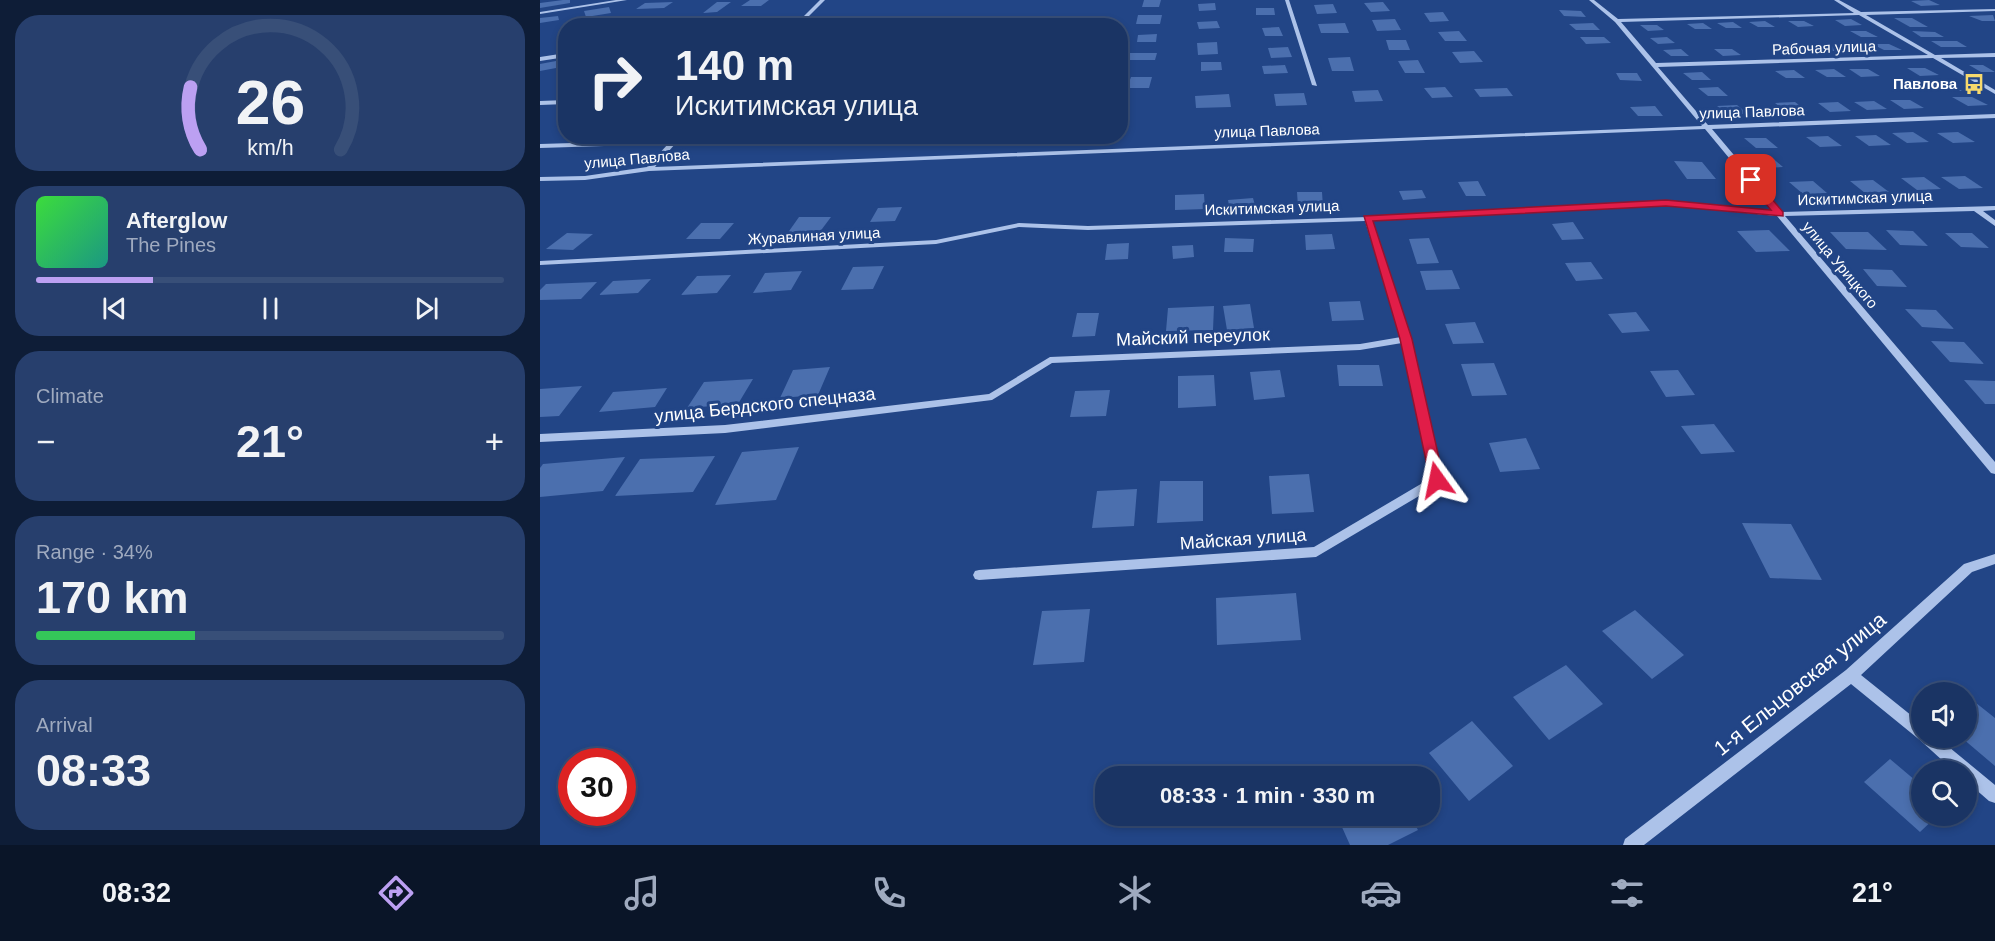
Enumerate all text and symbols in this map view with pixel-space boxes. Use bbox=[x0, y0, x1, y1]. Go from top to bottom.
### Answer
street label: Рабочая улица bbox=[1772, 37, 1877, 58]
icon: right bbox=[576, 42, 654, 120]
text: 140 m bbox=[675, 42, 794, 89]
text: 26 bbox=[235, 68, 305, 137]
bus stop icon: Павлова bbox=[1962, 72, 1986, 96]
place label: Павлова bbox=[1893, 75, 1958, 92]
text: Искитимская улица bbox=[675, 91, 918, 121]
street label: улица Павлова bbox=[1699, 101, 1806, 122]
street label: улица Павлова bbox=[1214, 120, 1321, 141]
text: km/h bbox=[247, 136, 293, 160]
street label: улица Павлова bbox=[584, 145, 691, 172]
pin bbox=[1725, 154, 1776, 205]
icon: arrive bbox=[1734, 163, 1767, 196]
street label: Искитимская улица bbox=[1797, 187, 1933, 208]
street label: Искитимская улица bbox=[1204, 197, 1340, 218]
text: Afterglow bbox=[126, 208, 227, 233]
street label: улица Урицкого bbox=[1799, 218, 1882, 312]
street label: Журавлиная улица bbox=[747, 224, 881, 247]
text: The Pines bbox=[126, 234, 216, 256]
icon: previous bbox=[98, 292, 131, 325]
icon: pause bbox=[254, 292, 287, 325]
icon: next bbox=[410, 292, 443, 325]
street label: Майский переулок bbox=[1116, 324, 1270, 350]
street label: улица Бердского спецназа bbox=[654, 383, 877, 427]
text: Climate bbox=[36, 385, 104, 407]
text: 21° bbox=[236, 416, 304, 467]
text: − bbox=[36, 423, 55, 460]
text: + bbox=[485, 423, 504, 460]
position arrow bbox=[1405, 448, 1469, 512]
street label: Майская улица bbox=[1179, 525, 1308, 553]
text: Range · 34% bbox=[36, 541, 153, 563]
text: 170 km bbox=[36, 572, 189, 623]
street label: 1-я Ельцовская улица bbox=[1709, 607, 1890, 760]
map controls bbox=[1911, 682, 1977, 826]
button: sound bbox=[1911, 682, 1977, 748]
text: Arrival bbox=[36, 714, 93, 736]
text: 08:33 bbox=[36, 745, 151, 796]
speed limit sign: 30 bbox=[558, 748, 636, 826]
button: search bbox=[1911, 760, 1977, 826]
text: 08:33 · 1 min · 330 m bbox=[1160, 783, 1375, 808]
icon: directions bbox=[375, 872, 417, 914]
icon: music bbox=[621, 872, 663, 914]
icon: phone bbox=[868, 872, 910, 914]
icon: climate bbox=[1114, 872, 1156, 914]
icon: car bbox=[1360, 872, 1402, 914]
icon: filters bbox=[1606, 872, 1648, 914]
text: 08:32 bbox=[102, 878, 171, 908]
text: 21° bbox=[1852, 878, 1893, 908]

